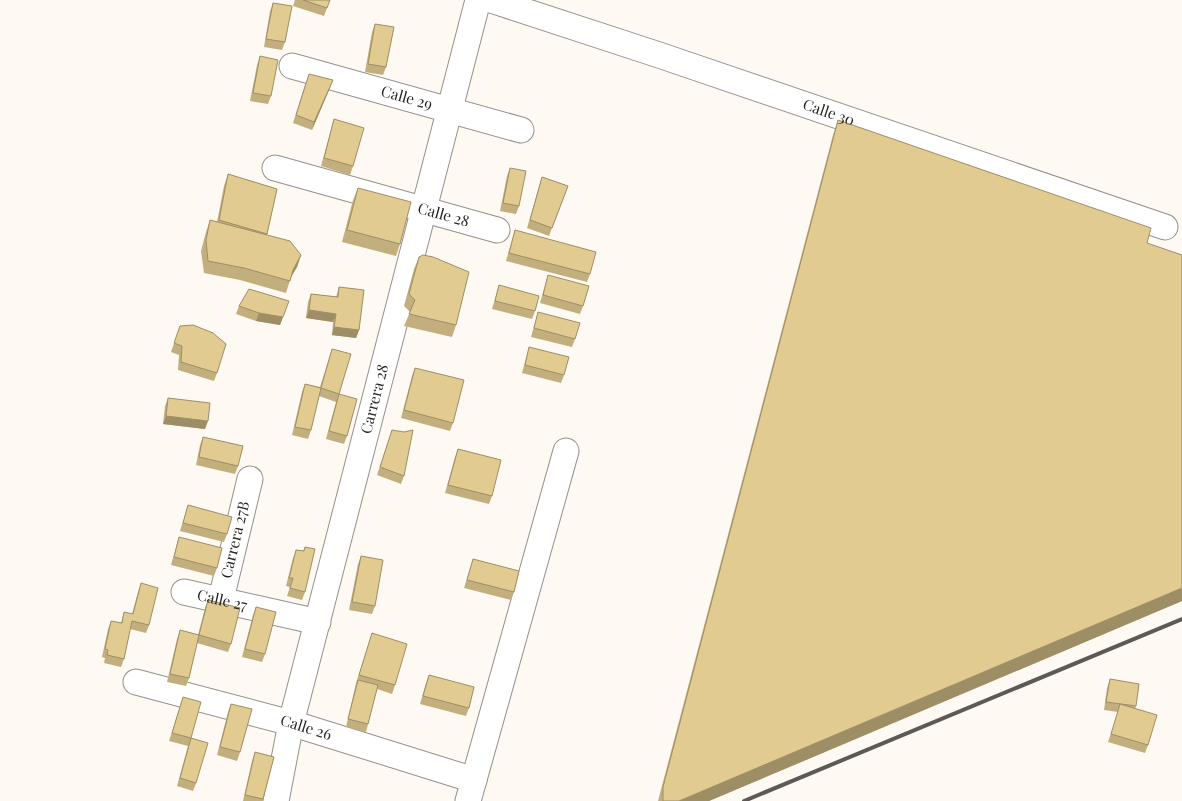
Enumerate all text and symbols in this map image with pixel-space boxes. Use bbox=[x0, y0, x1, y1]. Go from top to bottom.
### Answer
street label: Calle 29 bbox=[379, 80, 435, 114]
street label: Calle 30 bbox=[801, 94, 857, 130]
street label: Calle 28 bbox=[416, 197, 472, 231]
street label: Carrera 28 bbox=[355, 362, 392, 436]
street label: Carrera 27B bbox=[215, 499, 253, 580]
street label: Calle 27 bbox=[195, 584, 249, 615]
street label: Calle 26 bbox=[278, 710, 335, 744]

